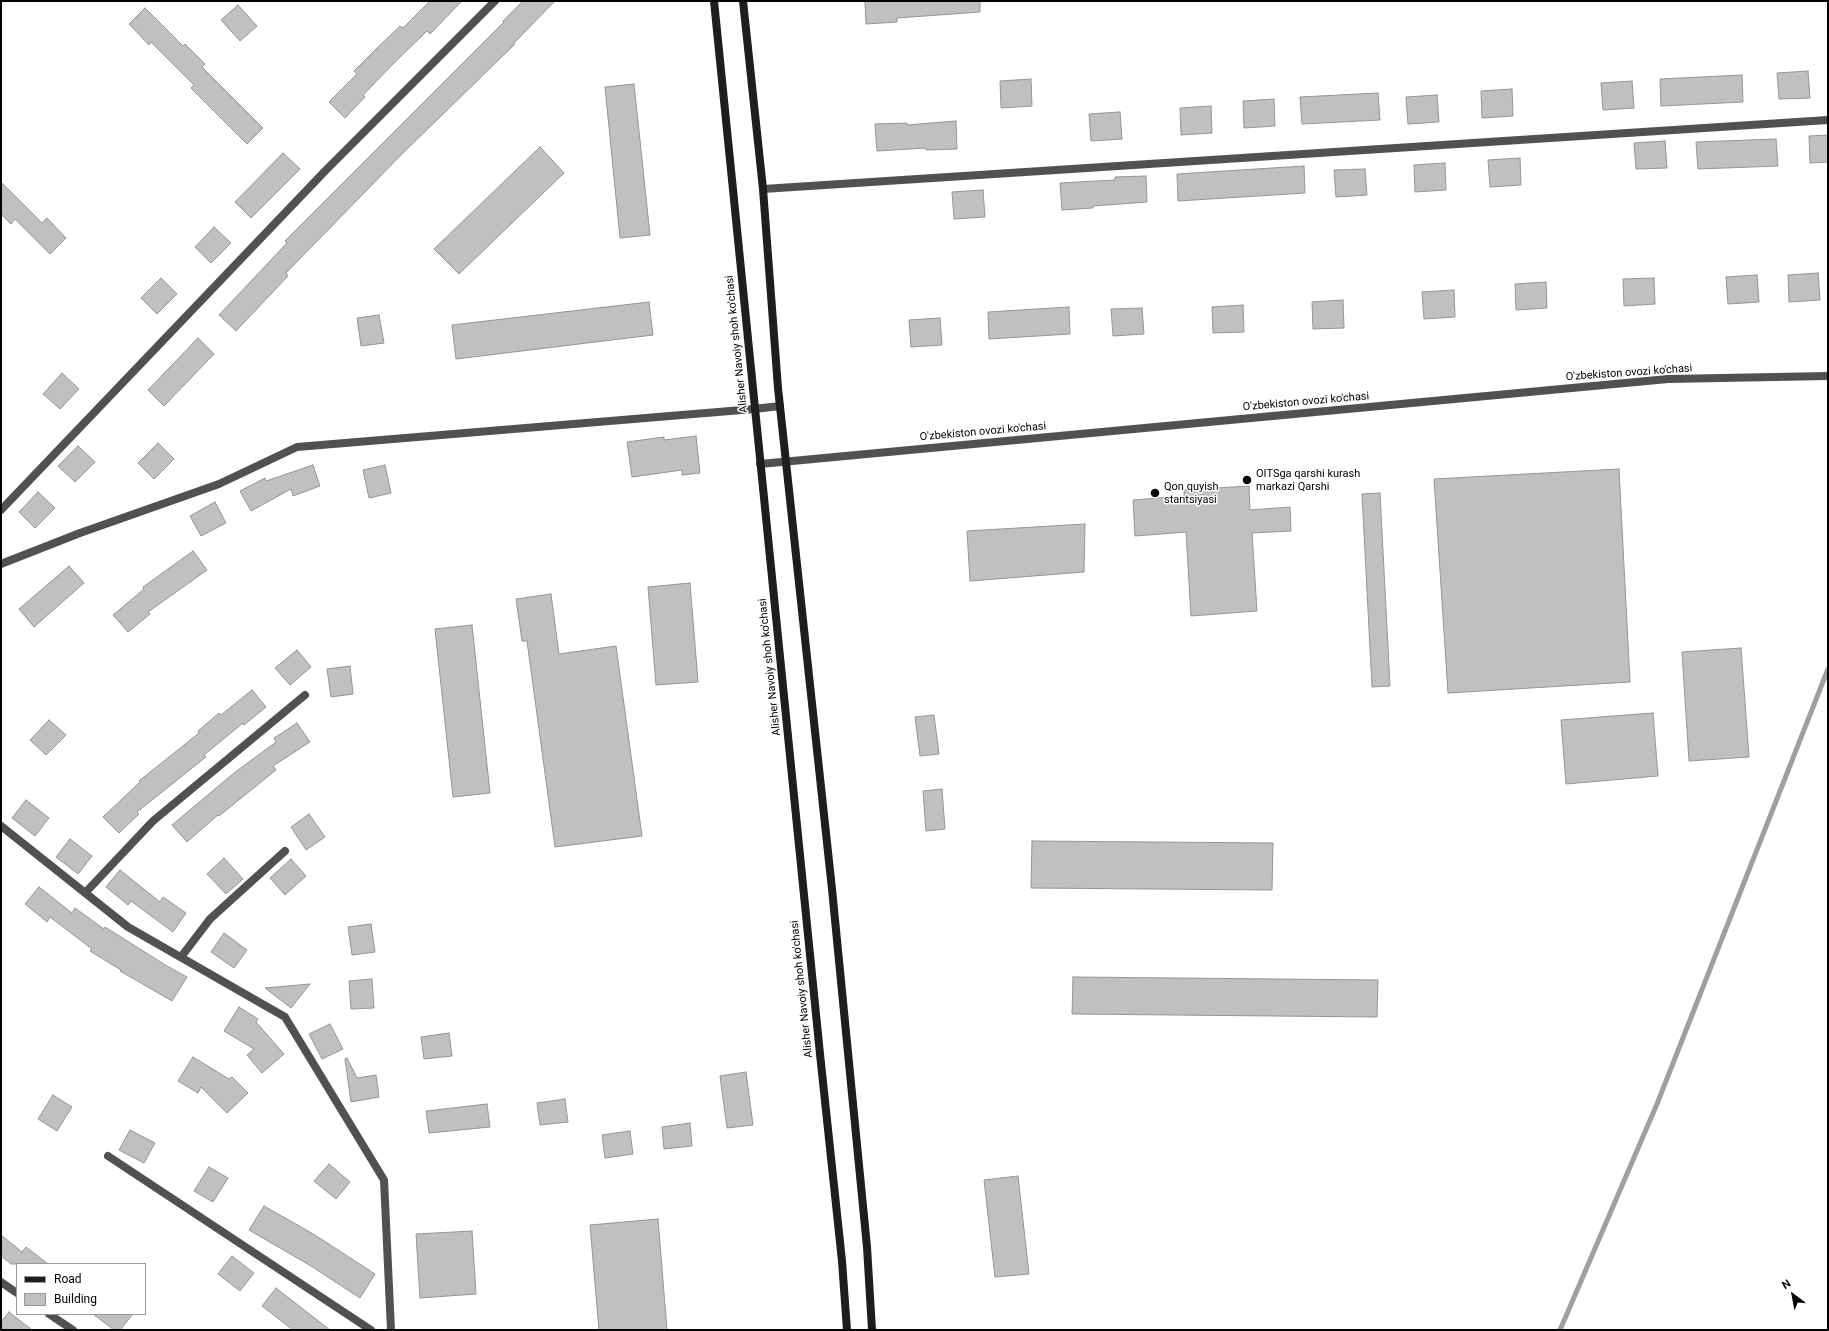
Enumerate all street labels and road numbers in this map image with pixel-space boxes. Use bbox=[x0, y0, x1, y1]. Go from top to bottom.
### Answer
street label: Alisher Navoiy shoh ko'chasi bbox=[723, 275, 751, 413]
street label: O'zbekiston ovozi ko'chasi bbox=[1565, 362, 1693, 384]
street label: O'zbekiston ovozi ko'chasi bbox=[1242, 390, 1370, 414]
street label: O'zbekiston ovozi ko'chasi bbox=[919, 420, 1047, 444]
street label: Alisher Navoiy shoh ko'chasi bbox=[756, 598, 784, 736]
street label: Alisher Navoiy shoh ko'chasi bbox=[788, 920, 816, 1058]

